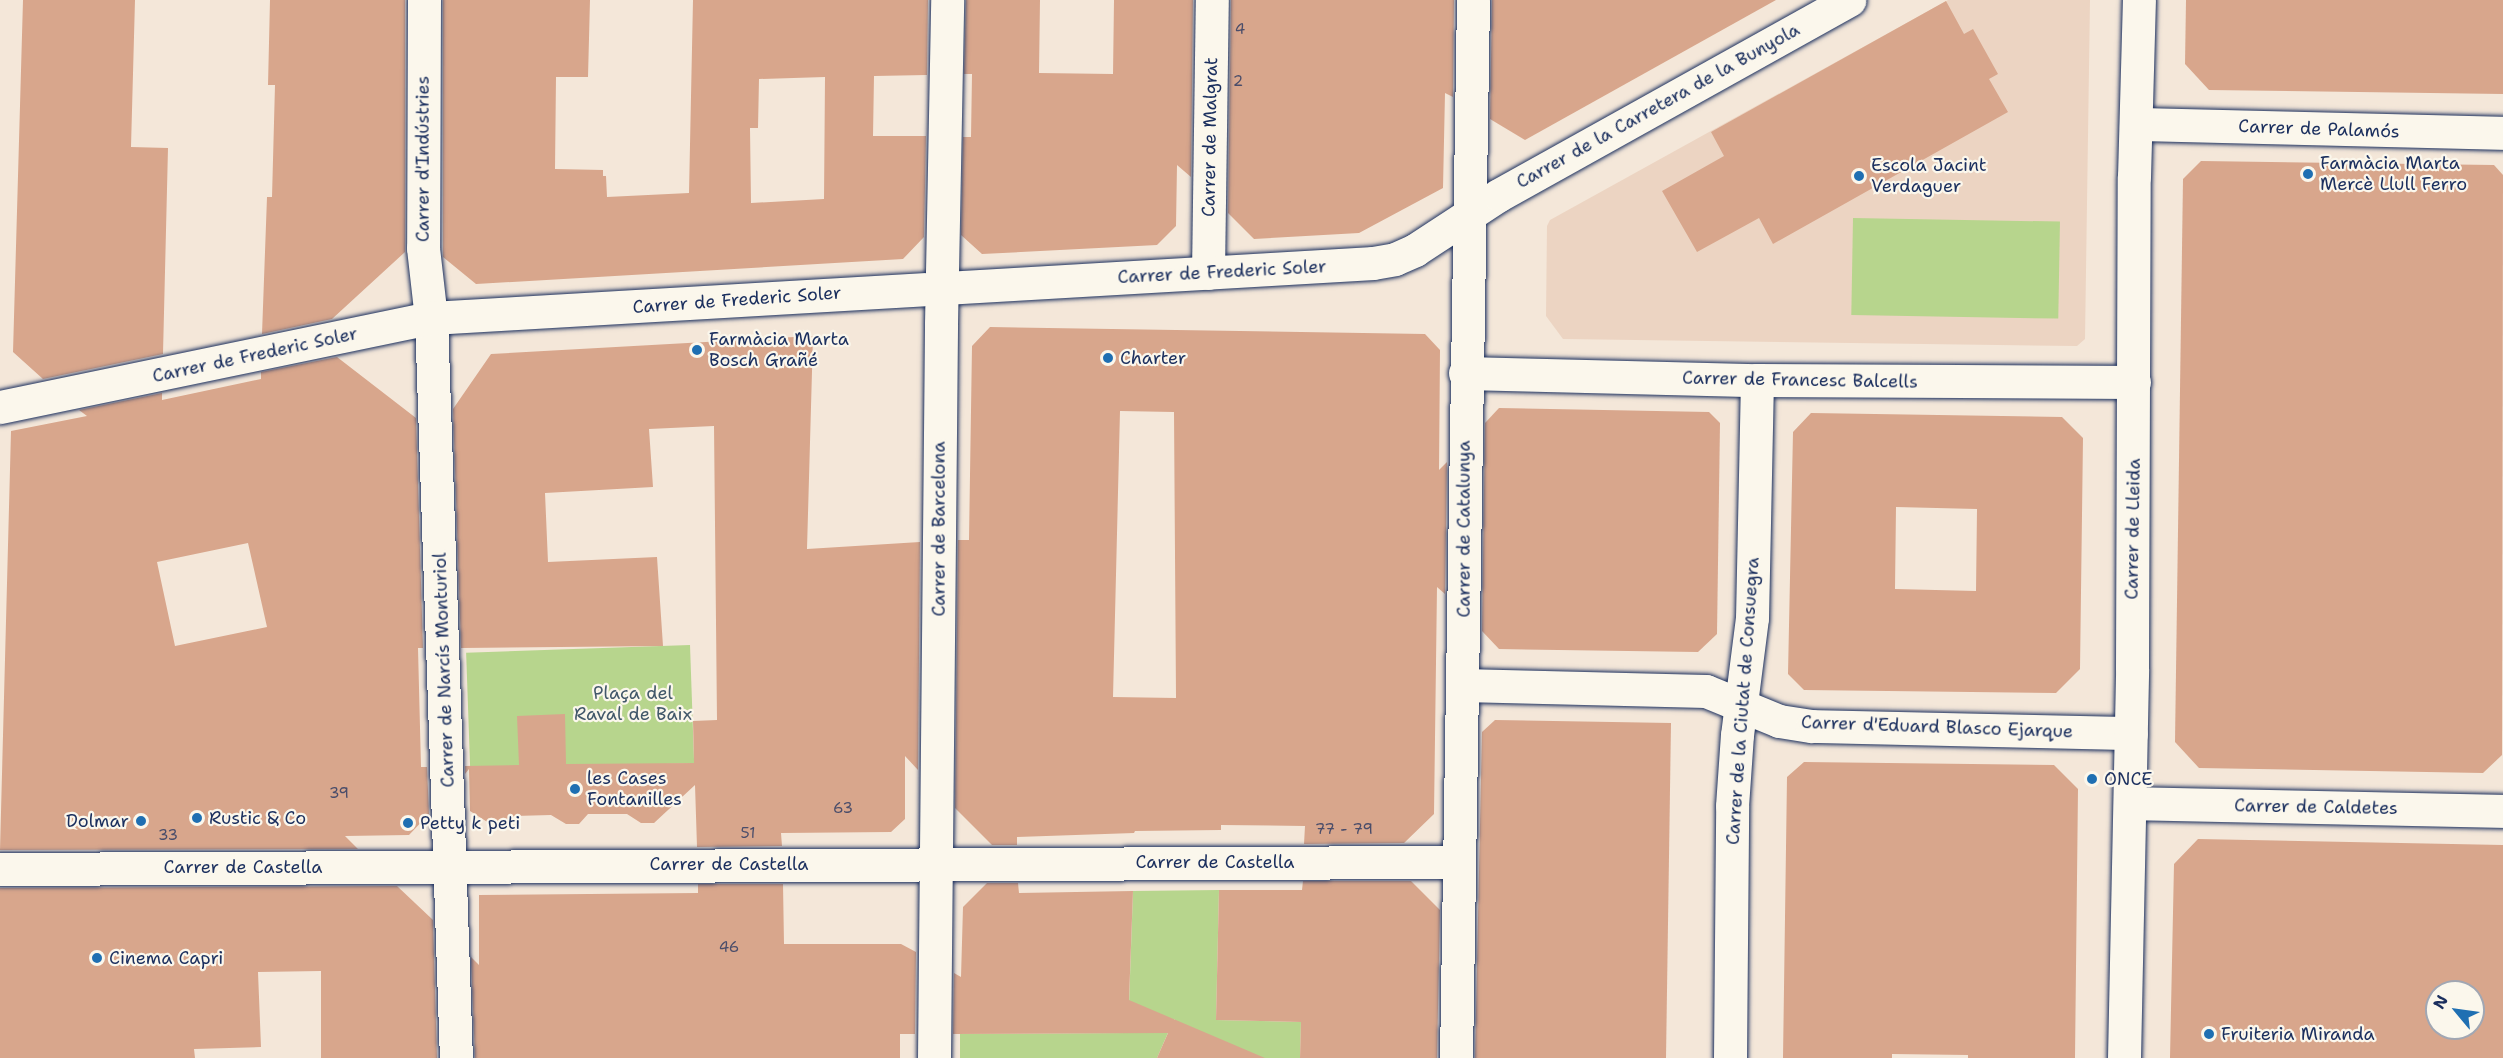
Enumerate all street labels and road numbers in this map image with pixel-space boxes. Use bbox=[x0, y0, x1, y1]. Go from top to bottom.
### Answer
street label: Carrer de la Carretera de la Bunyola bbox=[1513, 19, 1803, 193]
street label: Carrer de Malgrat bbox=[1198, 57, 1222, 217]
street label: Carrer d'Indústries bbox=[412, 76, 434, 242]
street label: Carrer de Palamós bbox=[2238, 115, 2400, 143]
street label: Carrer de Frederic Soler bbox=[1117, 256, 1327, 288]
street label: Carrer de Frederic Soler bbox=[632, 282, 842, 318]
street label: Carrer de Frederic Soler bbox=[150, 323, 360, 387]
street label: Carrer de Francesc Balcells bbox=[1682, 367, 1918, 393]
street label: Carrer de Catalunya bbox=[1453, 440, 1475, 618]
street label: Carrer de Barcelona bbox=[928, 441, 950, 617]
street label: Carrer de Lleida bbox=[2121, 458, 2145, 600]
street label: Carrer de Narcís Monturiol bbox=[429, 552, 459, 788]
street label: Carrer de la Ciutat de Consuegra bbox=[1722, 556, 1764, 846]
street label: Carrer d'Eduard Blasco Ejarque bbox=[1801, 711, 2073, 743]
street label: Carrer de Caldetes bbox=[2234, 795, 2398, 819]
street label: Carrer de Castella bbox=[1135, 851, 1295, 873]
street label: Carrer de Castella bbox=[649, 853, 809, 875]
street label: Carrer de Castella bbox=[163, 856, 323, 878]

